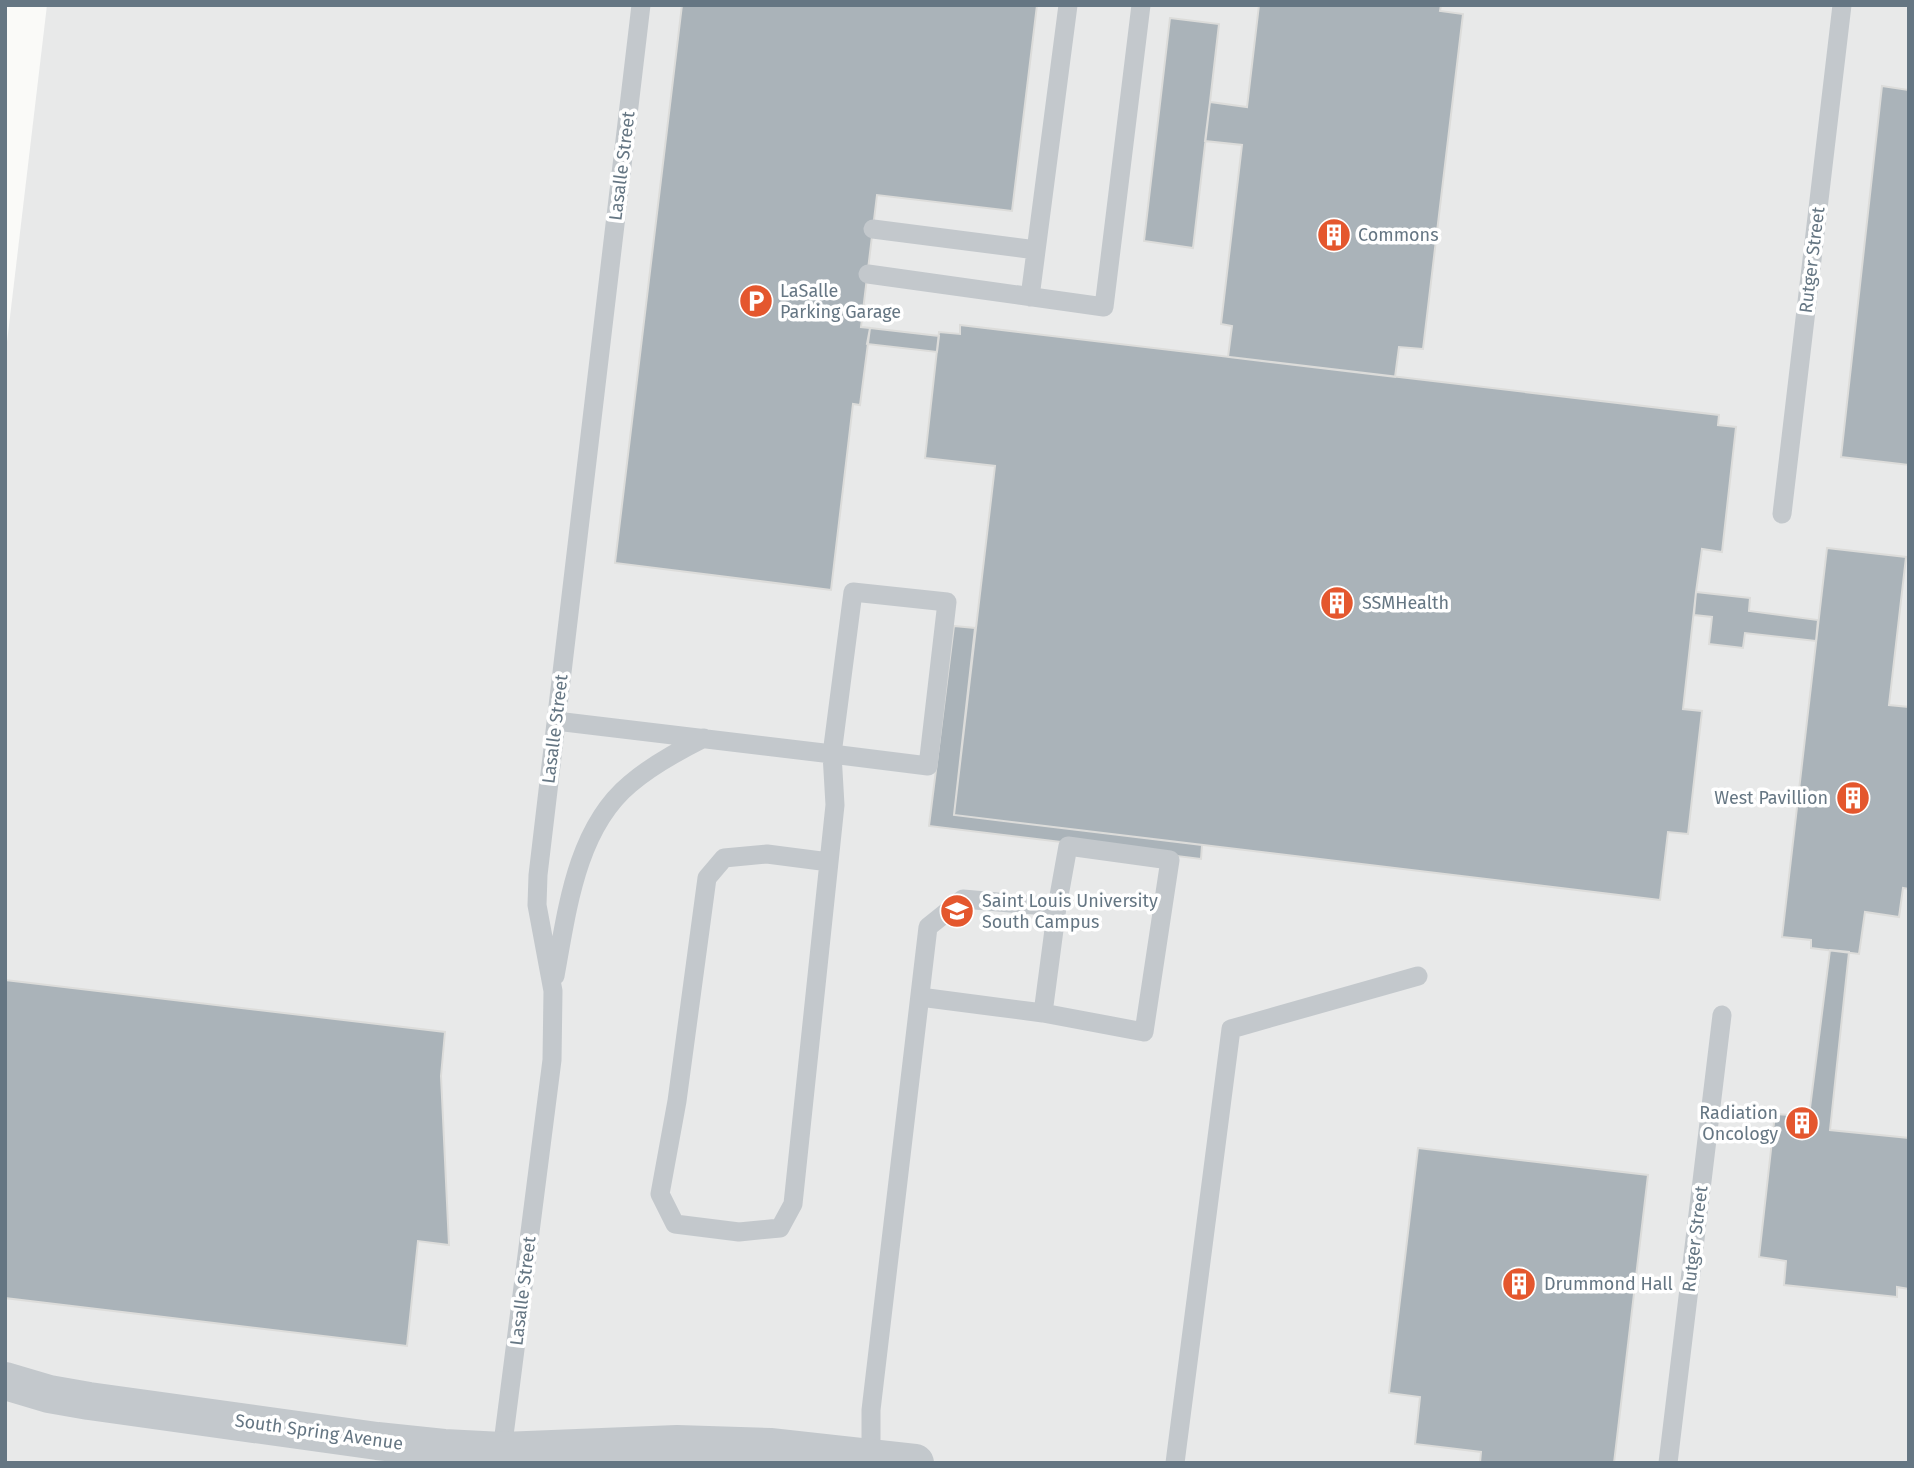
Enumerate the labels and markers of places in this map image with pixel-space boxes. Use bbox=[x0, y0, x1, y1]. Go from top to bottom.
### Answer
building icon: Commons bbox=[1315, 216, 1353, 254]
place label: Commons bbox=[1358, 224, 1439, 246]
place label: LaSalle Parking Garage bbox=[780, 280, 901, 323]
parking icon: LaSalle Parking Garage bbox=[737, 282, 775, 320]
building icon: SSMHealth bbox=[1318, 584, 1356, 622]
place label: SSMHealth bbox=[1362, 592, 1449, 614]
building icon: West Pavillion bbox=[1834, 779, 1872, 817]
place label: West Pavillion bbox=[1714, 787, 1828, 809]
place label: Saint Louis University South Campus bbox=[982, 890, 1158, 933]
school or university icon: Saint Louis University South Campus bbox=[938, 892, 976, 930]
place label: Radiation Oncology bbox=[1699, 1102, 1778, 1145]
building icon: Radiation Oncology bbox=[1783, 1104, 1821, 1142]
building icon: Drummond Hall bbox=[1500, 1265, 1538, 1303]
place label: Drummond Hall bbox=[1544, 1273, 1673, 1295]

